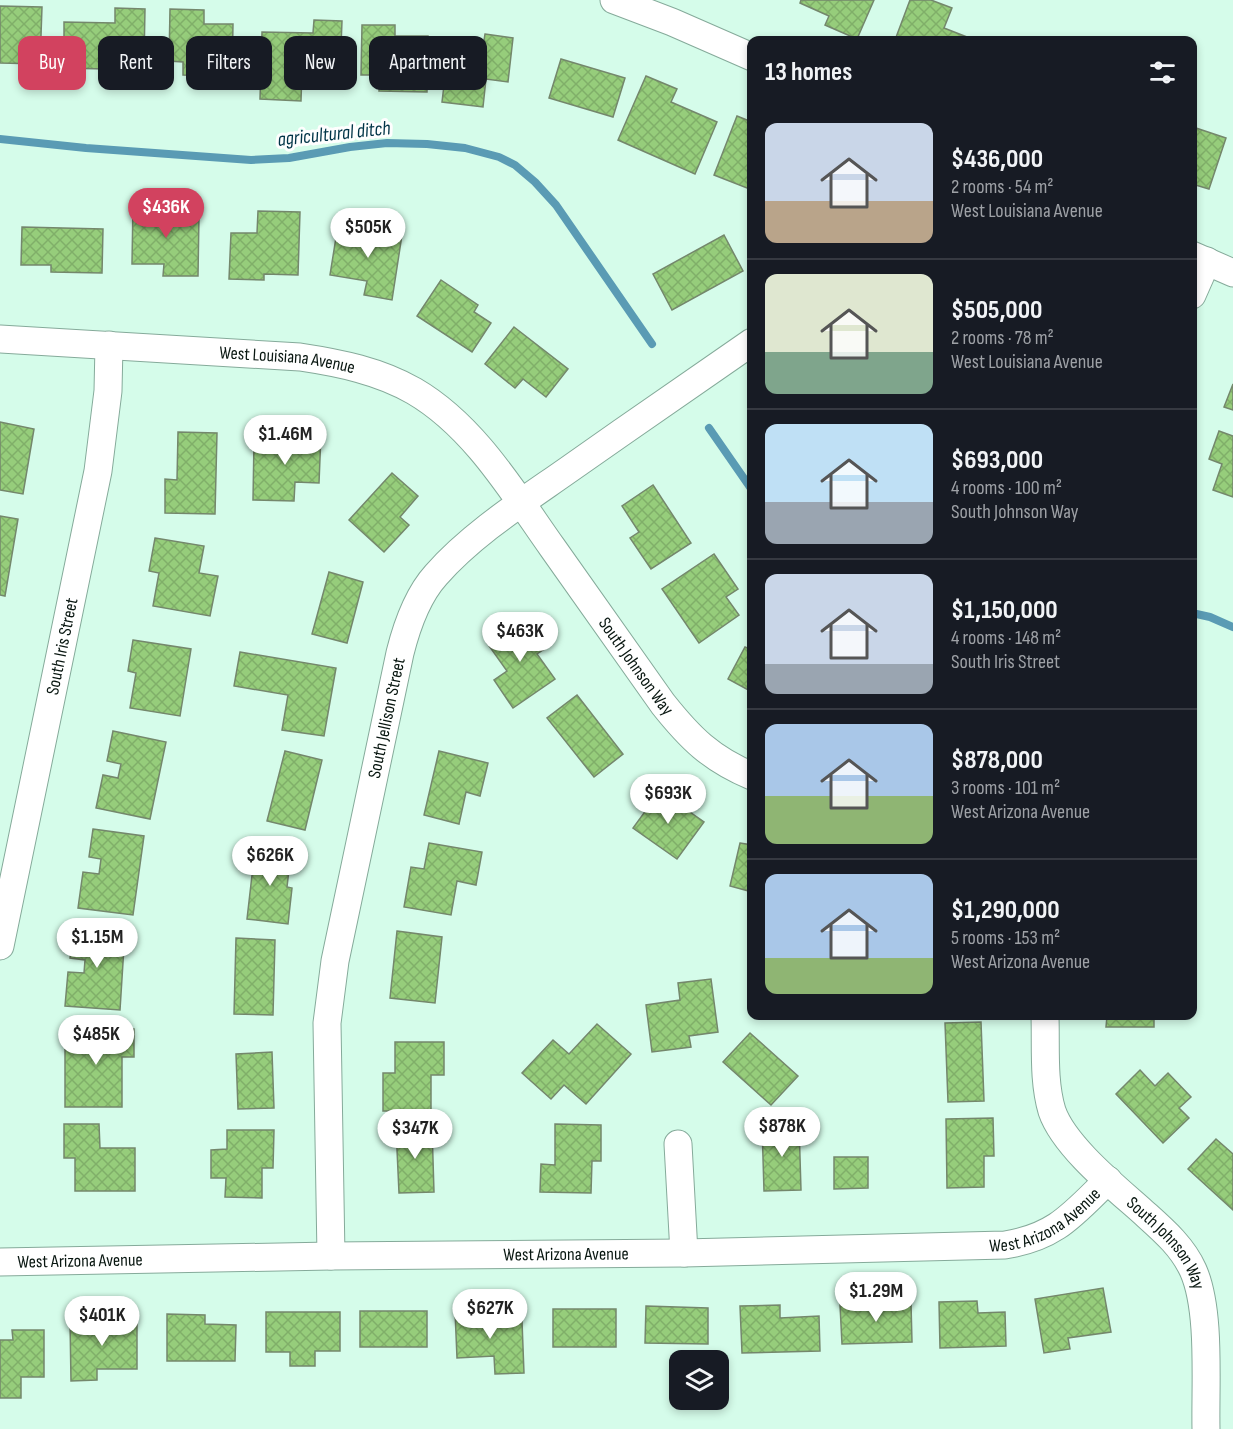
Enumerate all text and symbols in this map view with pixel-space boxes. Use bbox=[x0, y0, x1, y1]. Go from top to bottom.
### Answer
chip: Buy bbox=[18, 36, 86, 90]
chip: Rent bbox=[98, 36, 174, 90]
chip: Filters bbox=[186, 36, 272, 90]
chip: New bbox=[284, 36, 357, 90]
chip: Apartment bbox=[369, 36, 487, 90]
icon: filters bbox=[1146, 56, 1179, 89]
text: 13 homes bbox=[765, 57, 852, 88]
water label: agricultural ditch bbox=[276, 116, 392, 152]
text: $436,000 bbox=[951, 144, 1043, 175]
icon: home bbox=[813, 147, 885, 219]
text: 2 rooms · 54 m² bbox=[951, 175, 1053, 199]
pin: $436K bbox=[124, 188, 208, 239]
text: $436K bbox=[142, 195, 190, 219]
text: West Louisiana Avenue bbox=[951, 199, 1103, 223]
pin: $505K bbox=[326, 208, 410, 259]
text: $505K bbox=[344, 215, 392, 239]
text: $505,000 bbox=[951, 295, 1042, 326]
icon: home bbox=[813, 298, 885, 370]
text: 2 rooms · 78 m² bbox=[951, 326, 1054, 350]
street label: West Louisiana Avenue bbox=[219, 342, 357, 378]
text: West Louisiana Avenue bbox=[951, 350, 1103, 374]
pin: $1.46M bbox=[236, 415, 334, 466]
text: $1.46M bbox=[258, 422, 312, 446]
text: $693,000 bbox=[951, 445, 1043, 476]
icon: home bbox=[813, 448, 885, 520]
text: 4 rooms · 100 m² bbox=[951, 476, 1062, 500]
text: South Johnson Way bbox=[951, 500, 1079, 524]
text: $1,150,000 bbox=[951, 595, 1058, 626]
street label: South Iris Street bbox=[42, 596, 82, 697]
icon: home bbox=[813, 598, 885, 670]
pin: $463K bbox=[478, 612, 562, 663]
street label: South Johnson Way bbox=[594, 613, 678, 719]
text: $463K bbox=[496, 619, 544, 643]
text: 4 rooms · 148 m² bbox=[951, 626, 1061, 650]
text: South Iris Street bbox=[951, 650, 1060, 674]
street label: South Jellison Street bbox=[363, 655, 409, 780]
text: $878,000 bbox=[951, 745, 1043, 776]
icon: home bbox=[813, 748, 885, 820]
pin: $693K bbox=[626, 774, 710, 825]
text: 3 rooms · 101 m² bbox=[951, 776, 1060, 800]
text: $693K bbox=[644, 781, 692, 805]
text: West Arizona Avenue bbox=[951, 800, 1090, 824]
pin: $626K bbox=[228, 836, 312, 887]
text: $626K bbox=[246, 843, 294, 867]
text: $1,290,000 bbox=[951, 895, 1060, 926]
icon: home bbox=[813, 898, 885, 970]
pin: $1.15M bbox=[48, 918, 146, 969]
text: $1.15M bbox=[71, 925, 123, 949]
text: 5 rooms · 153 m² bbox=[951, 926, 1060, 950]
text: West Arizona Avenue bbox=[951, 950, 1090, 974]
pin: $485K bbox=[54, 1015, 138, 1066]
text: $485K bbox=[72, 1022, 120, 1046]
pin: $878K bbox=[740, 1107, 824, 1158]
pin: $347K bbox=[373, 1109, 457, 1160]
text: $878K bbox=[758, 1114, 806, 1138]
text: $347K bbox=[391, 1116, 439, 1140]
street label: West Arizona Avenue bbox=[989, 1183, 1105, 1256]
street label: South Johnson Way bbox=[1122, 1192, 1209, 1291]
street label: West Arizona Avenue bbox=[503, 1243, 629, 1265]
street label: West Arizona Avenue bbox=[17, 1249, 143, 1272]
pin: $1.29M bbox=[827, 1272, 925, 1323]
text: $1.29M bbox=[849, 1279, 903, 1303]
pin: $627K bbox=[448, 1289, 532, 1340]
pin: $401K bbox=[60, 1296, 144, 1347]
text: $627K bbox=[466, 1296, 514, 1320]
text: $401K bbox=[79, 1303, 125, 1327]
map controls bbox=[669, 1350, 729, 1410]
button: layers bbox=[669, 1350, 729, 1410]

